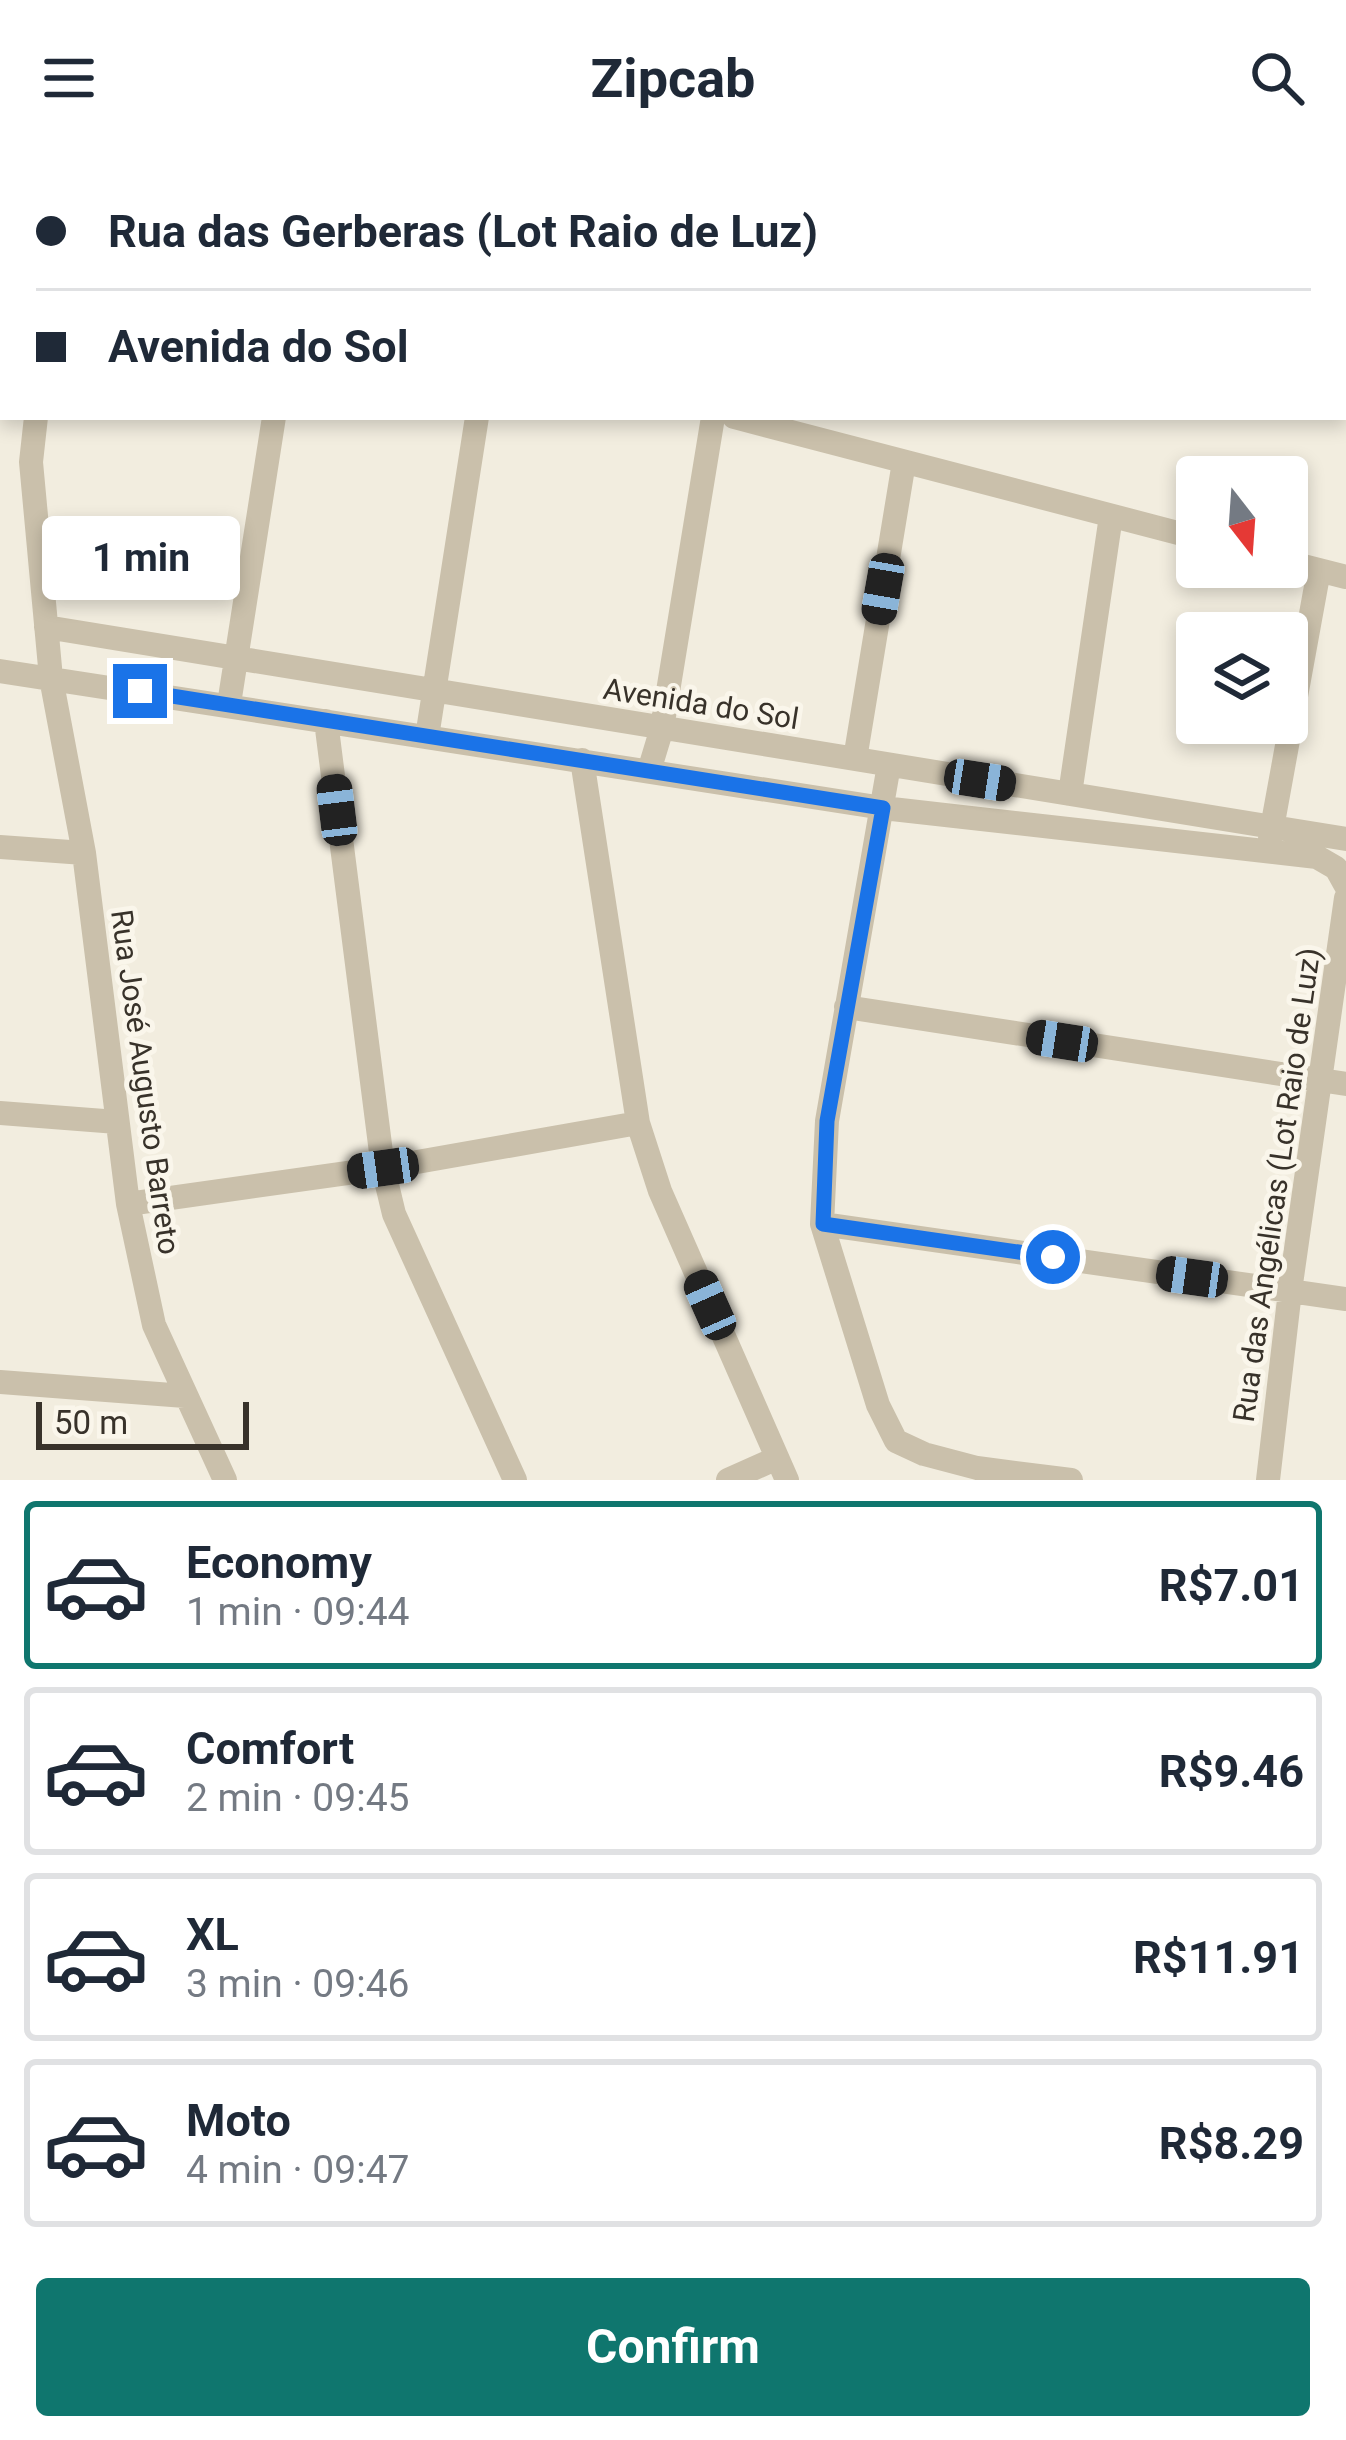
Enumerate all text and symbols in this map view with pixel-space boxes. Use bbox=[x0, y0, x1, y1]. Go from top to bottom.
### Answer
icon: menu bbox=[36, 45, 102, 111]
icon: search bbox=[1244, 45, 1310, 111]
text: Zipcab bbox=[591, 47, 755, 110]
text: Rua das Gerberas (Lot Raio de Luz) bbox=[108, 205, 818, 258]
text: Avenida do Sol bbox=[108, 320, 409, 373]
north arrow bbox=[1176, 456, 1308, 588]
map controls bbox=[1176, 456, 1308, 744]
callout: 1 min bbox=[41, 517, 239, 601]
text: 1 min bbox=[92, 535, 190, 581]
car bbox=[859, 550, 907, 628]
button: layers bbox=[1176, 612, 1308, 744]
route end bbox=[113, 664, 167, 718]
street label: Avenida do Sol bbox=[601, 671, 801, 736]
car bbox=[942, 757, 1018, 803]
car bbox=[315, 772, 359, 848]
street label: Rua José Augusto Barreto bbox=[104, 907, 187, 1257]
street label: Rua das Angélicas (Lot Raio de Luz) bbox=[1226, 946, 1327, 1424]
car bbox=[1024, 1018, 1100, 1064]
car bbox=[345, 1145, 421, 1191]
route start bbox=[1026, 1230, 1080, 1284]
car bbox=[1154, 1254, 1230, 1300]
car bbox=[679, 1265, 741, 1345]
scale bar bbox=[36, 1396, 249, 1449]
text: 50 m bbox=[54, 1403, 128, 1442]
icon: car bbox=[42, 1531, 150, 1639]
text: Economy bbox=[186, 1536, 372, 1589]
text: R$7.01 bbox=[1159, 1559, 1304, 1612]
text: 1 min · 09:44 bbox=[186, 1589, 409, 1635]
icon: car bbox=[42, 1717, 150, 1825]
text: Comfort bbox=[186, 1722, 354, 1775]
text: R$9.46 bbox=[1159, 1745, 1304, 1798]
text: 2 min · 09:45 bbox=[186, 1775, 409, 1821]
icon: car bbox=[42, 1903, 150, 2011]
text: XL bbox=[186, 1908, 239, 1961]
text: R$11.91 bbox=[1133, 1931, 1304, 1984]
text: 3 min · 09:46 bbox=[186, 1961, 409, 2007]
icon: car bbox=[42, 2089, 150, 2197]
text: Moto bbox=[186, 2094, 291, 2147]
text: R$8.29 bbox=[1159, 2117, 1304, 2170]
text: 4 min · 09:47 bbox=[186, 2147, 409, 2193]
button: Confirm bbox=[36, 2278, 1310, 2416]

